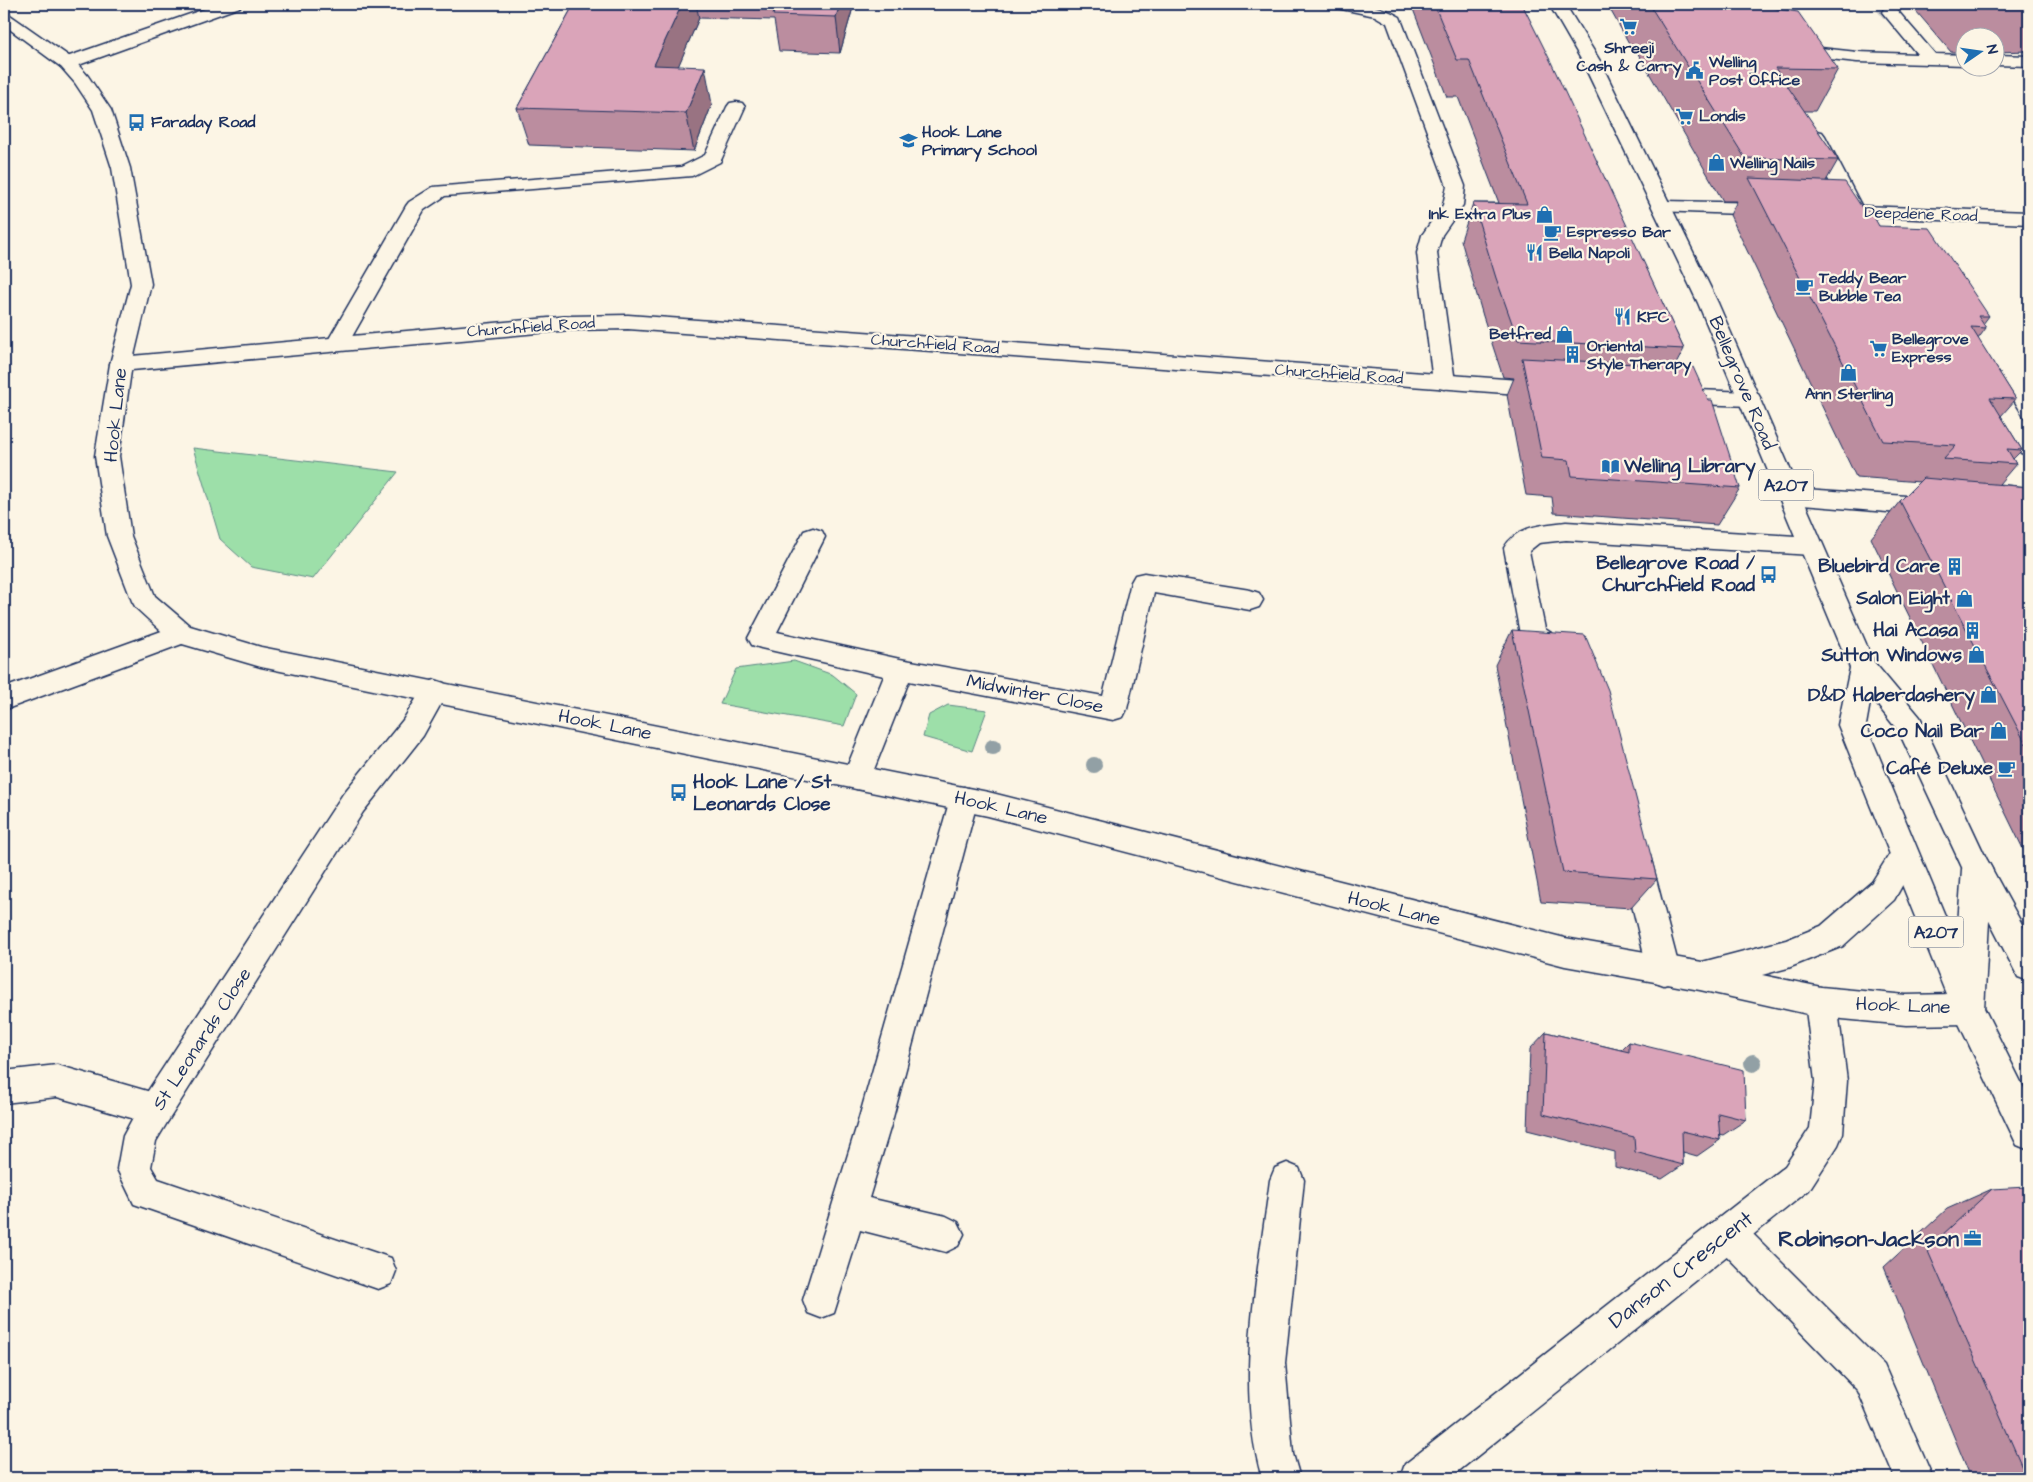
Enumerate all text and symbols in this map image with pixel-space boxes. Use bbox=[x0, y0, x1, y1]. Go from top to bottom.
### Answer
supermarket icon: Shreeji Cash & Carry bbox=[1619, 16, 1639, 36]
north arrow bbox=[1956, 28, 2006, 78]
place label: Shreeji Cash & Carry bbox=[1577, 37, 1682, 78]
text: N bbox=[1981, 43, 2002, 56]
place label: Welling Post Office bbox=[1708, 51, 1800, 91]
public building icon: Welling Post Office bbox=[1685, 61, 1705, 81]
place label: Londis bbox=[1699, 105, 1746, 127]
supermarket icon: Londis bbox=[1675, 106, 1695, 126]
place label: Faraday Road bbox=[151, 111, 256, 134]
bus stop icon: Faraday Road bbox=[127, 112, 147, 132]
place label: Hook Lane Primary School bbox=[922, 121, 1037, 162]
school or university icon: Hook Lane Primary School bbox=[898, 131, 918, 151]
place label: Welling Nails bbox=[1729, 152, 1815, 176]
shop icon: Welling Nails bbox=[1706, 153, 1726, 173]
street label: Deepdene Road bbox=[1864, 201, 1978, 227]
place label: Ink Extra Plus bbox=[1429, 203, 1531, 225]
shop icon: Ink Extra Plus bbox=[1535, 204, 1555, 224]
place label: Espresso Bar bbox=[1567, 221, 1671, 243]
cafe icon: Espresso Bar bbox=[1543, 222, 1563, 242]
place label: Bella Napoli bbox=[1549, 242, 1630, 264]
restaurant icon: Bella Napoli bbox=[1525, 243, 1545, 263]
place label: Teddy Bear Bubble Tea bbox=[1818, 267, 1906, 307]
cafe icon: Teddy Bear Bubble Tea bbox=[1795, 277, 1815, 297]
place label: KFC bbox=[1637, 306, 1670, 328]
restaurant icon: KFC bbox=[1613, 307, 1633, 327]
street label: Churchfield Road bbox=[466, 312, 596, 342]
street label: Bellegrove Road bbox=[1701, 312, 1782, 454]
place label: Betfred bbox=[1489, 323, 1552, 345]
shop icon: Betfred bbox=[1555, 324, 1575, 344]
place label: Bellegrove Express bbox=[1892, 328, 1969, 368]
street label: Churchfield Road bbox=[870, 329, 1000, 359]
place label: Oriental Style Therapy bbox=[1586, 335, 1692, 376]
supermarket icon: Bellegrove Express bbox=[1868, 338, 1888, 358]
building icon: Oriental Style Therapy bbox=[1563, 345, 1583, 365]
street label: Churchfield Road bbox=[1274, 359, 1404, 389]
shop icon: Ann Sterling bbox=[1839, 363, 1859, 383]
street label: Hook Lane bbox=[98, 366, 134, 464]
place label: Ann Sterling bbox=[1805, 383, 1894, 407]
place label: Welling Library bbox=[1623, 453, 1756, 481]
library icon: Welling Library bbox=[1600, 456, 1620, 476]
road number: A207 bbox=[1758, 470, 1814, 500]
place label: Bellegrove Road / Churchfield Road bbox=[1596, 550, 1755, 599]
place label: Bluebird Care bbox=[1818, 553, 1941, 580]
building icon: Bluebird Care bbox=[1944, 556, 1964, 576]
bus stop icon: Bellegrove Road / Churchfield Road bbox=[1759, 564, 1779, 584]
place label: Salon Eight bbox=[1855, 585, 1950, 613]
shop icon: Salon Eight bbox=[1954, 588, 1974, 608]
place label: Hai Acasa bbox=[1873, 617, 1958, 644]
building icon: Hai Acasa bbox=[1962, 620, 1982, 640]
place label: Sutton Windows bbox=[1820, 642, 1962, 669]
shop icon: Sutton Windows bbox=[1966, 645, 1986, 665]
street label: Midwinter Close bbox=[964, 667, 1106, 721]
place label: D&D Haberdashery bbox=[1808, 682, 1976, 710]
shop icon: D&D Haberdashery bbox=[1979, 685, 1999, 705]
street label: Hook Lane bbox=[556, 703, 654, 747]
place label: Coco Nail Bar bbox=[1861, 718, 1985, 745]
shop icon: Coco Nail Bar bbox=[1988, 721, 2008, 741]
place label: Café Deluxe bbox=[1886, 755, 1994, 782]
cafe icon: Café Deluxe bbox=[1997, 758, 2017, 778]
place label: Hook Lane / St Leonards Close bbox=[693, 769, 832, 818]
bus stop icon: Hook Lane / St Leonards Close bbox=[669, 783, 689, 803]
street label: Hook Lane bbox=[952, 784, 1050, 832]
street label: Hook Lane bbox=[1345, 884, 1443, 934]
road number: A207 bbox=[1908, 916, 1964, 948]
street label: St Leonards Close bbox=[146, 962, 258, 1116]
street label: Hook Lane bbox=[1855, 991, 1951, 1021]
street label: Danson Crescent bbox=[1602, 1204, 1760, 1336]
place label: Robinson-Jackson bbox=[1778, 1224, 1959, 1255]
office icon: Robinson-Jackson bbox=[1963, 1229, 1983, 1249]

